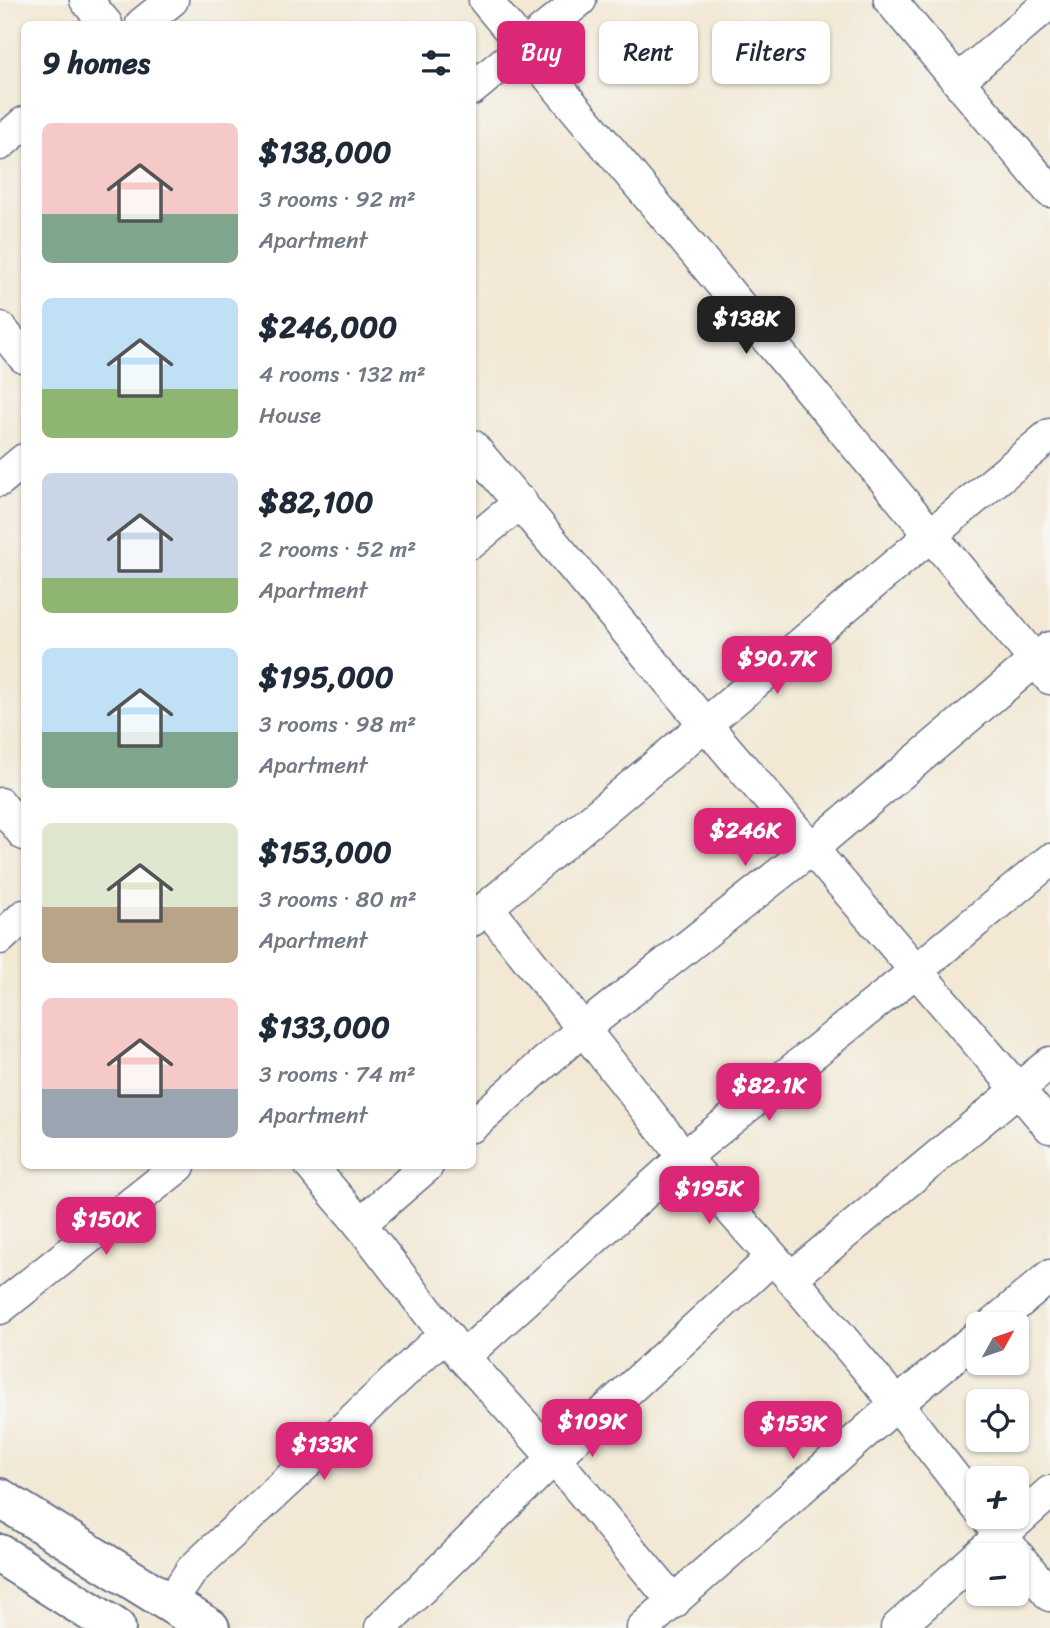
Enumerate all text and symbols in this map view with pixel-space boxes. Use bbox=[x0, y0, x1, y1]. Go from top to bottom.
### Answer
chip: Buy bbox=[497, 21, 585, 84]
chip: Rent bbox=[599, 21, 698, 84]
chip: Filters bbox=[712, 21, 830, 84]
text: 9 homes bbox=[42, 36, 150, 90]
icon: filters bbox=[417, 44, 455, 82]
text: $138,000 bbox=[259, 125, 392, 179]
icon: home bbox=[98, 151, 182, 235]
text: 3 rooms · 92 m² bbox=[259, 179, 416, 220]
text: Apartment bbox=[259, 220, 368, 261]
pin: $138K bbox=[697, 296, 795, 356]
text: $138K bbox=[713, 298, 779, 339]
text: $246,000 bbox=[259, 300, 397, 354]
icon: home bbox=[98, 326, 182, 410]
text: 4 rooms · 132 m² bbox=[259, 354, 426, 395]
text: House bbox=[259, 395, 321, 436]
text: $82,100 bbox=[259, 475, 373, 529]
icon: home bbox=[98, 501, 182, 585]
text: 2 rooms · 52 m² bbox=[259, 529, 416, 570]
text: Apartment bbox=[259, 570, 368, 611]
pin: $90.7K bbox=[720, 636, 834, 696]
text: $90.7K bbox=[738, 638, 816, 679]
text: $195,000 bbox=[259, 650, 394, 704]
icon: home bbox=[98, 676, 182, 760]
text: 3 rooms · 98 m² bbox=[259, 704, 416, 745]
text: Apartment bbox=[259, 745, 368, 786]
pin: $246K bbox=[696, 808, 794, 868]
text: $246K bbox=[710, 810, 780, 851]
text: $153,000 bbox=[259, 825, 392, 879]
icon: home bbox=[98, 851, 182, 935]
text: 3 rooms · 80 m² bbox=[259, 879, 417, 920]
text: Apartment bbox=[259, 920, 368, 961]
text: $133,000 bbox=[259, 1000, 390, 1054]
icon: home bbox=[98, 1026, 182, 1110]
text: 3 rooms · 74 m² bbox=[259, 1054, 416, 1095]
pin: $82.1K bbox=[712, 1064, 826, 1123]
text: $82.1K bbox=[732, 1065, 806, 1106]
text: Apartment bbox=[259, 1095, 368, 1136]
pin: $195K bbox=[660, 1166, 758, 1226]
text: $195K bbox=[675, 1168, 743, 1209]
pin: $150K bbox=[57, 1198, 155, 1257]
text: $150K bbox=[72, 1199, 140, 1240]
north arrow bbox=[966, 1312, 1029, 1376]
map controls bbox=[966, 1312, 1029, 1606]
button: locate bbox=[966, 1389, 1029, 1452]
pin: $109K bbox=[543, 1400, 641, 1459]
text: $109K bbox=[558, 1401, 626, 1442]
pin: $153K bbox=[744, 1402, 842, 1461]
text: $153K bbox=[760, 1403, 826, 1444]
pin: $133K bbox=[275, 1422, 373, 1482]
text: $133K bbox=[292, 1424, 356, 1465]
button: + bbox=[966, 1466, 1029, 1529]
button: − bbox=[966, 1543, 1029, 1606]

